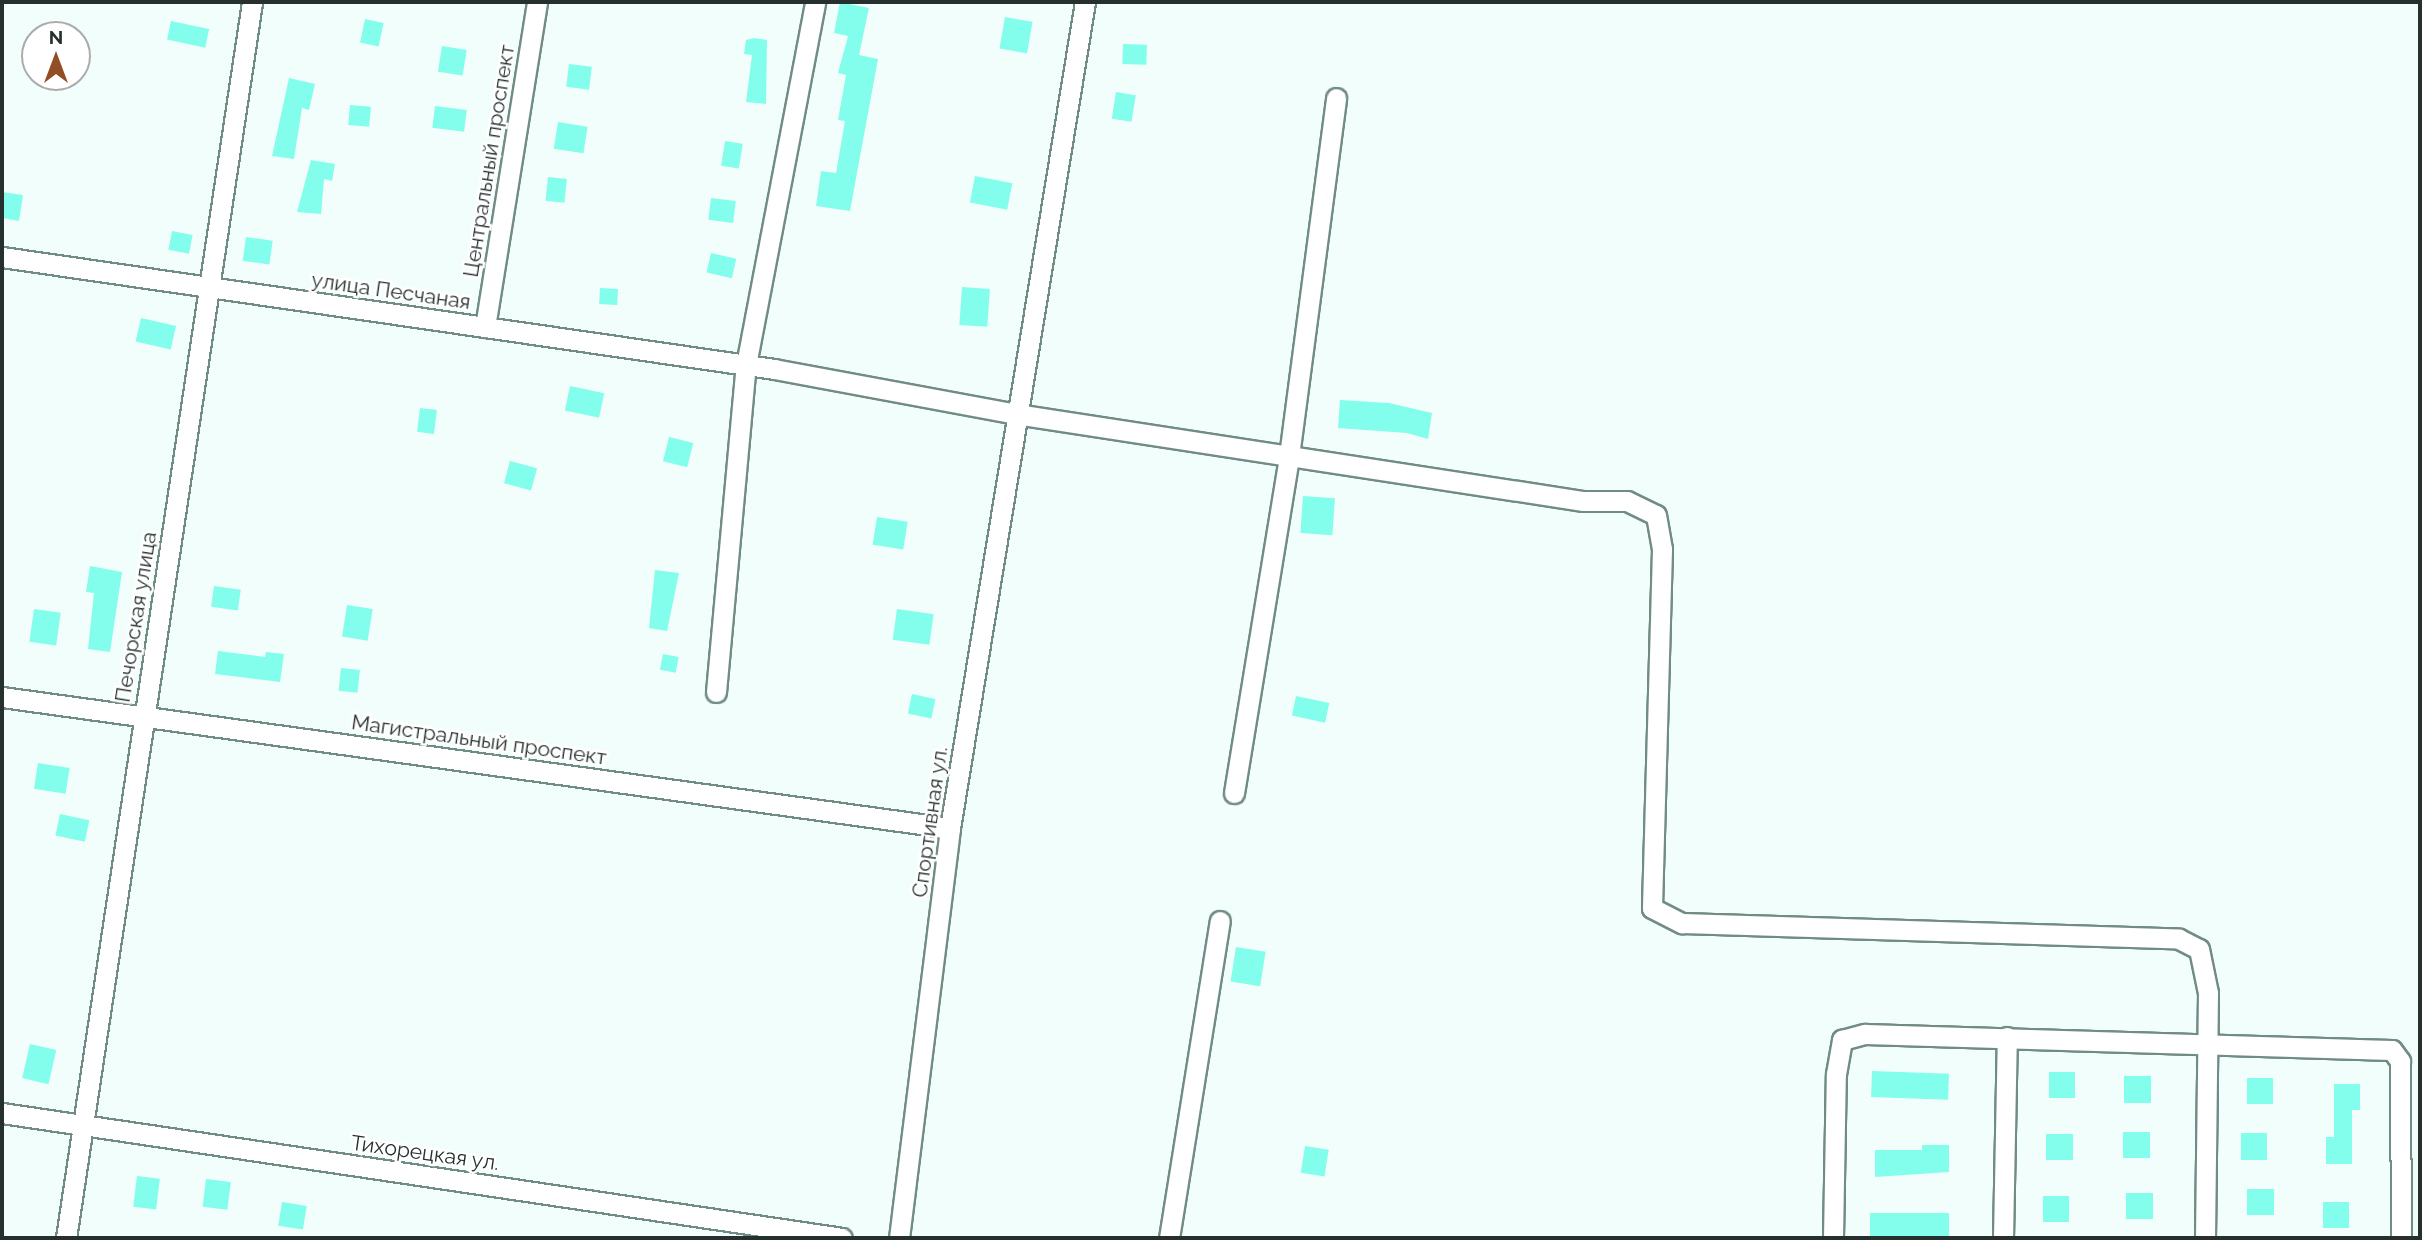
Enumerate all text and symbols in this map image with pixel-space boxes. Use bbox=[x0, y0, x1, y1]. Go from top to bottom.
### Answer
north arrow bbox=[21, 21, 91, 91]
text: N bbox=[49, 26, 63, 48]
street label: Центральный проспект bbox=[458, 43, 520, 279]
street label: улица Песчаная bbox=[310, 267, 472, 315]
street label: Печорская улица bbox=[110, 530, 162, 704]
street label: Магистральный проспект bbox=[350, 710, 608, 770]
street label: Спортивная ул. bbox=[907, 745, 953, 899]
street label: Тихорецкая ул. bbox=[349, 1130, 501, 1176]

